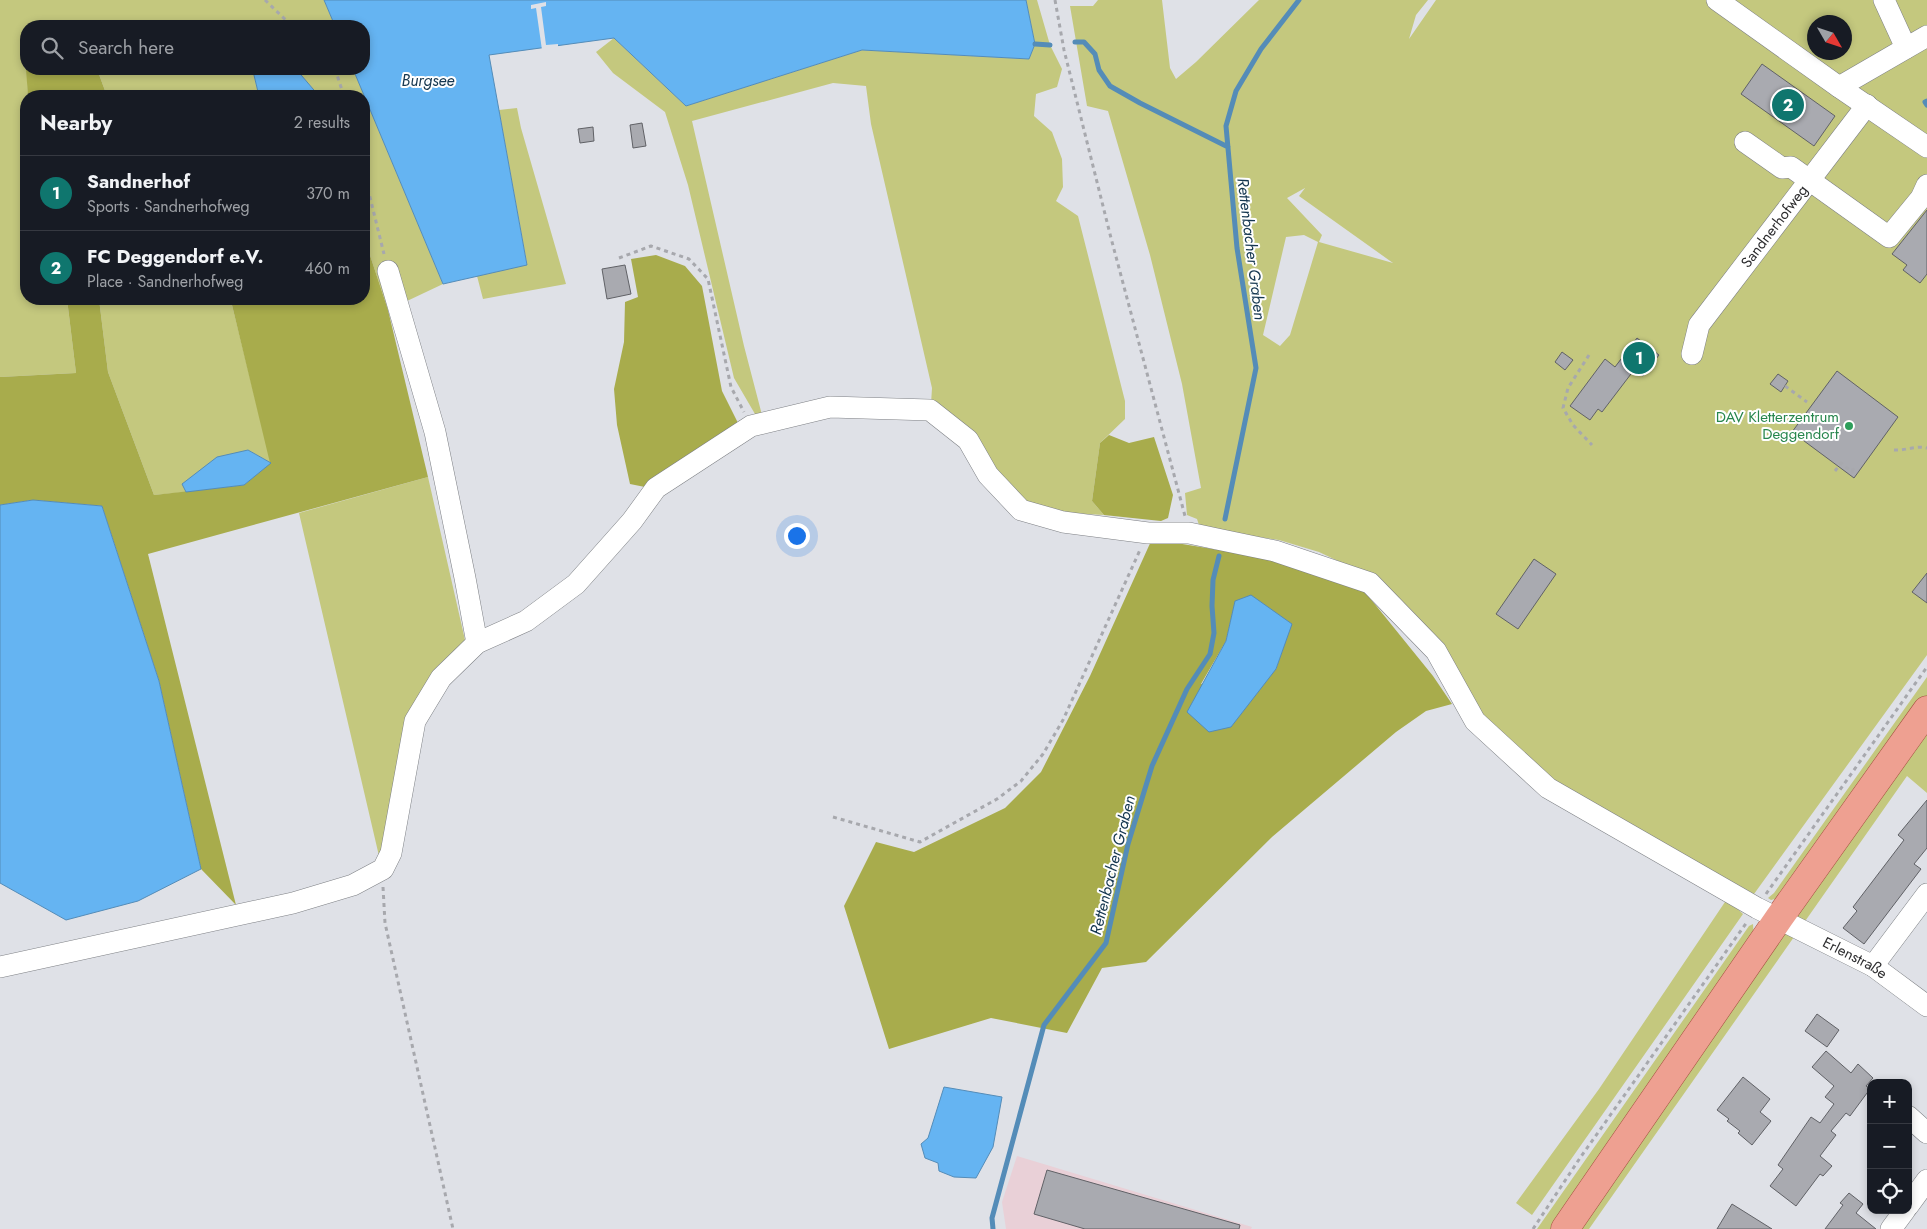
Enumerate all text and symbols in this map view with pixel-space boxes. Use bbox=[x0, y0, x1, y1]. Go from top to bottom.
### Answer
north arrow bbox=[1807, 15, 1852, 60]
search box bbox=[20, 20, 370, 75]
icon: search bbox=[38, 34, 66, 62]
text: Search here bbox=[78, 34, 174, 61]
water label: Burgsee bbox=[401, 69, 455, 92]
pin: 2 bbox=[1772, 86, 1804, 124]
text: Nearby bbox=[40, 108, 112, 138]
text: 2 results bbox=[294, 111, 350, 134]
text: Sandnerhof bbox=[87, 168, 190, 195]
water label: Rettenbacher Graben bbox=[1231, 177, 1272, 321]
street label: Sandnerhofweg bbox=[1735, 180, 1813, 272]
text: 1 bbox=[52, 182, 60, 205]
text: 370 m bbox=[306, 182, 350, 205]
text: Sports · Sandnerhofweg bbox=[87, 195, 250, 218]
text: FC Deggendorf e.V. bbox=[87, 243, 264, 270]
text: 2 bbox=[51, 257, 61, 280]
text: 460 m bbox=[305, 257, 350, 280]
text: Place · Sandnerhofweg bbox=[87, 270, 243, 293]
pin: 1 bbox=[1623, 339, 1655, 377]
place label: DAV Kletterzentrum Deggendorf bbox=[1716, 406, 1840, 445]
marker: DAV Kletterzentrum Deggendorf bbox=[1843, 420, 1855, 432]
your location bbox=[784, 523, 810, 549]
water label: Rettenbacher Graben bbox=[1084, 793, 1141, 937]
street label: Erlenstraße bbox=[1819, 931, 1892, 984]
map controls bbox=[1867, 1079, 1912, 1214]
button: + bbox=[1867, 1079, 1912, 1124]
button: − bbox=[1867, 1124, 1912, 1169]
button: locate bbox=[1867, 1169, 1912, 1214]

